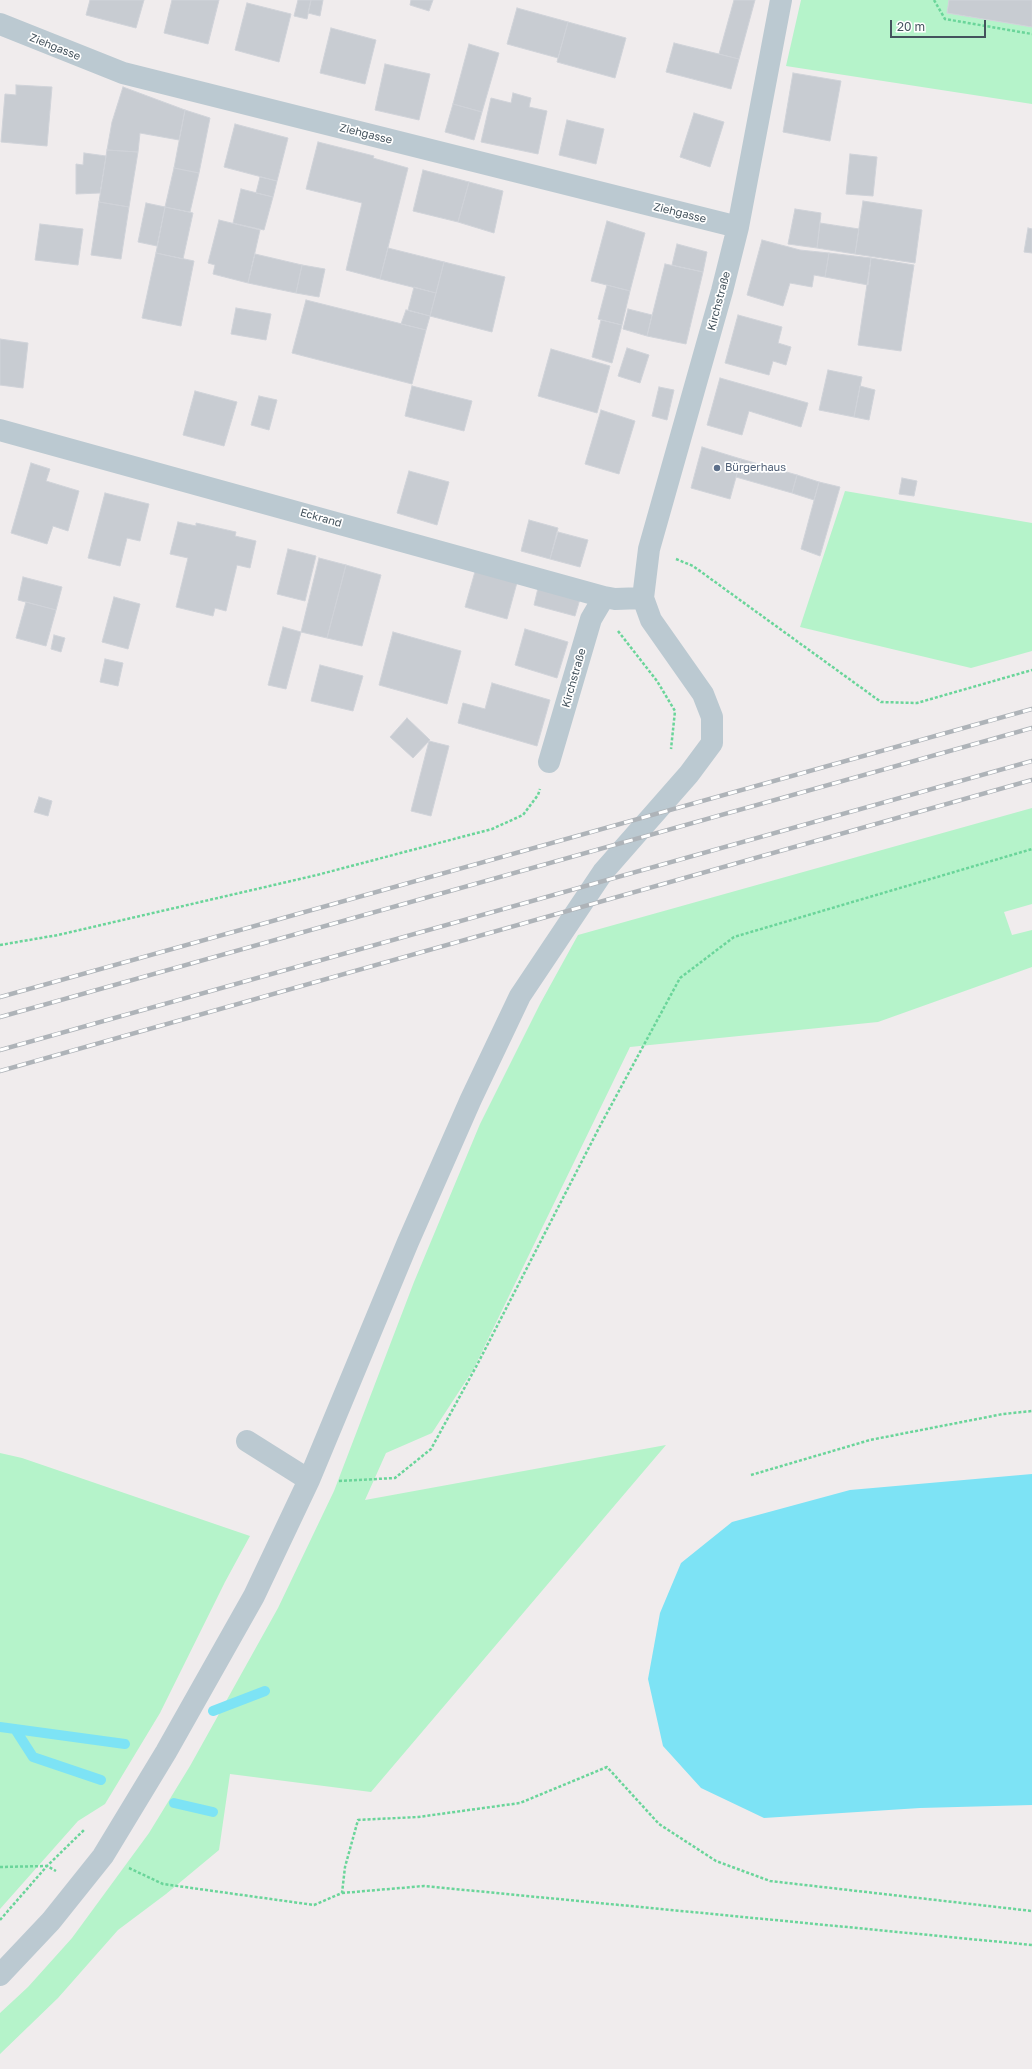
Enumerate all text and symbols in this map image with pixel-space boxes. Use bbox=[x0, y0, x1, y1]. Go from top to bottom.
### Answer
scale bar bbox=[892, 12, 988, 38]
text: 20 m bbox=[897, 19, 925, 34]
street label: Ziehgasse bbox=[28, 31, 82, 63]
street label: Ziehgasse bbox=[338, 121, 394, 147]
street label: Ziehgasse bbox=[652, 200, 708, 226]
street label: Kirchstraße bbox=[705, 270, 733, 332]
place label: Bürgerhaus bbox=[725, 461, 786, 475]
marker: Bürgerhaus bbox=[712, 463, 722, 473]
street label: Eckrand bbox=[299, 506, 343, 530]
street label: Kirchstraße bbox=[559, 647, 589, 709]

